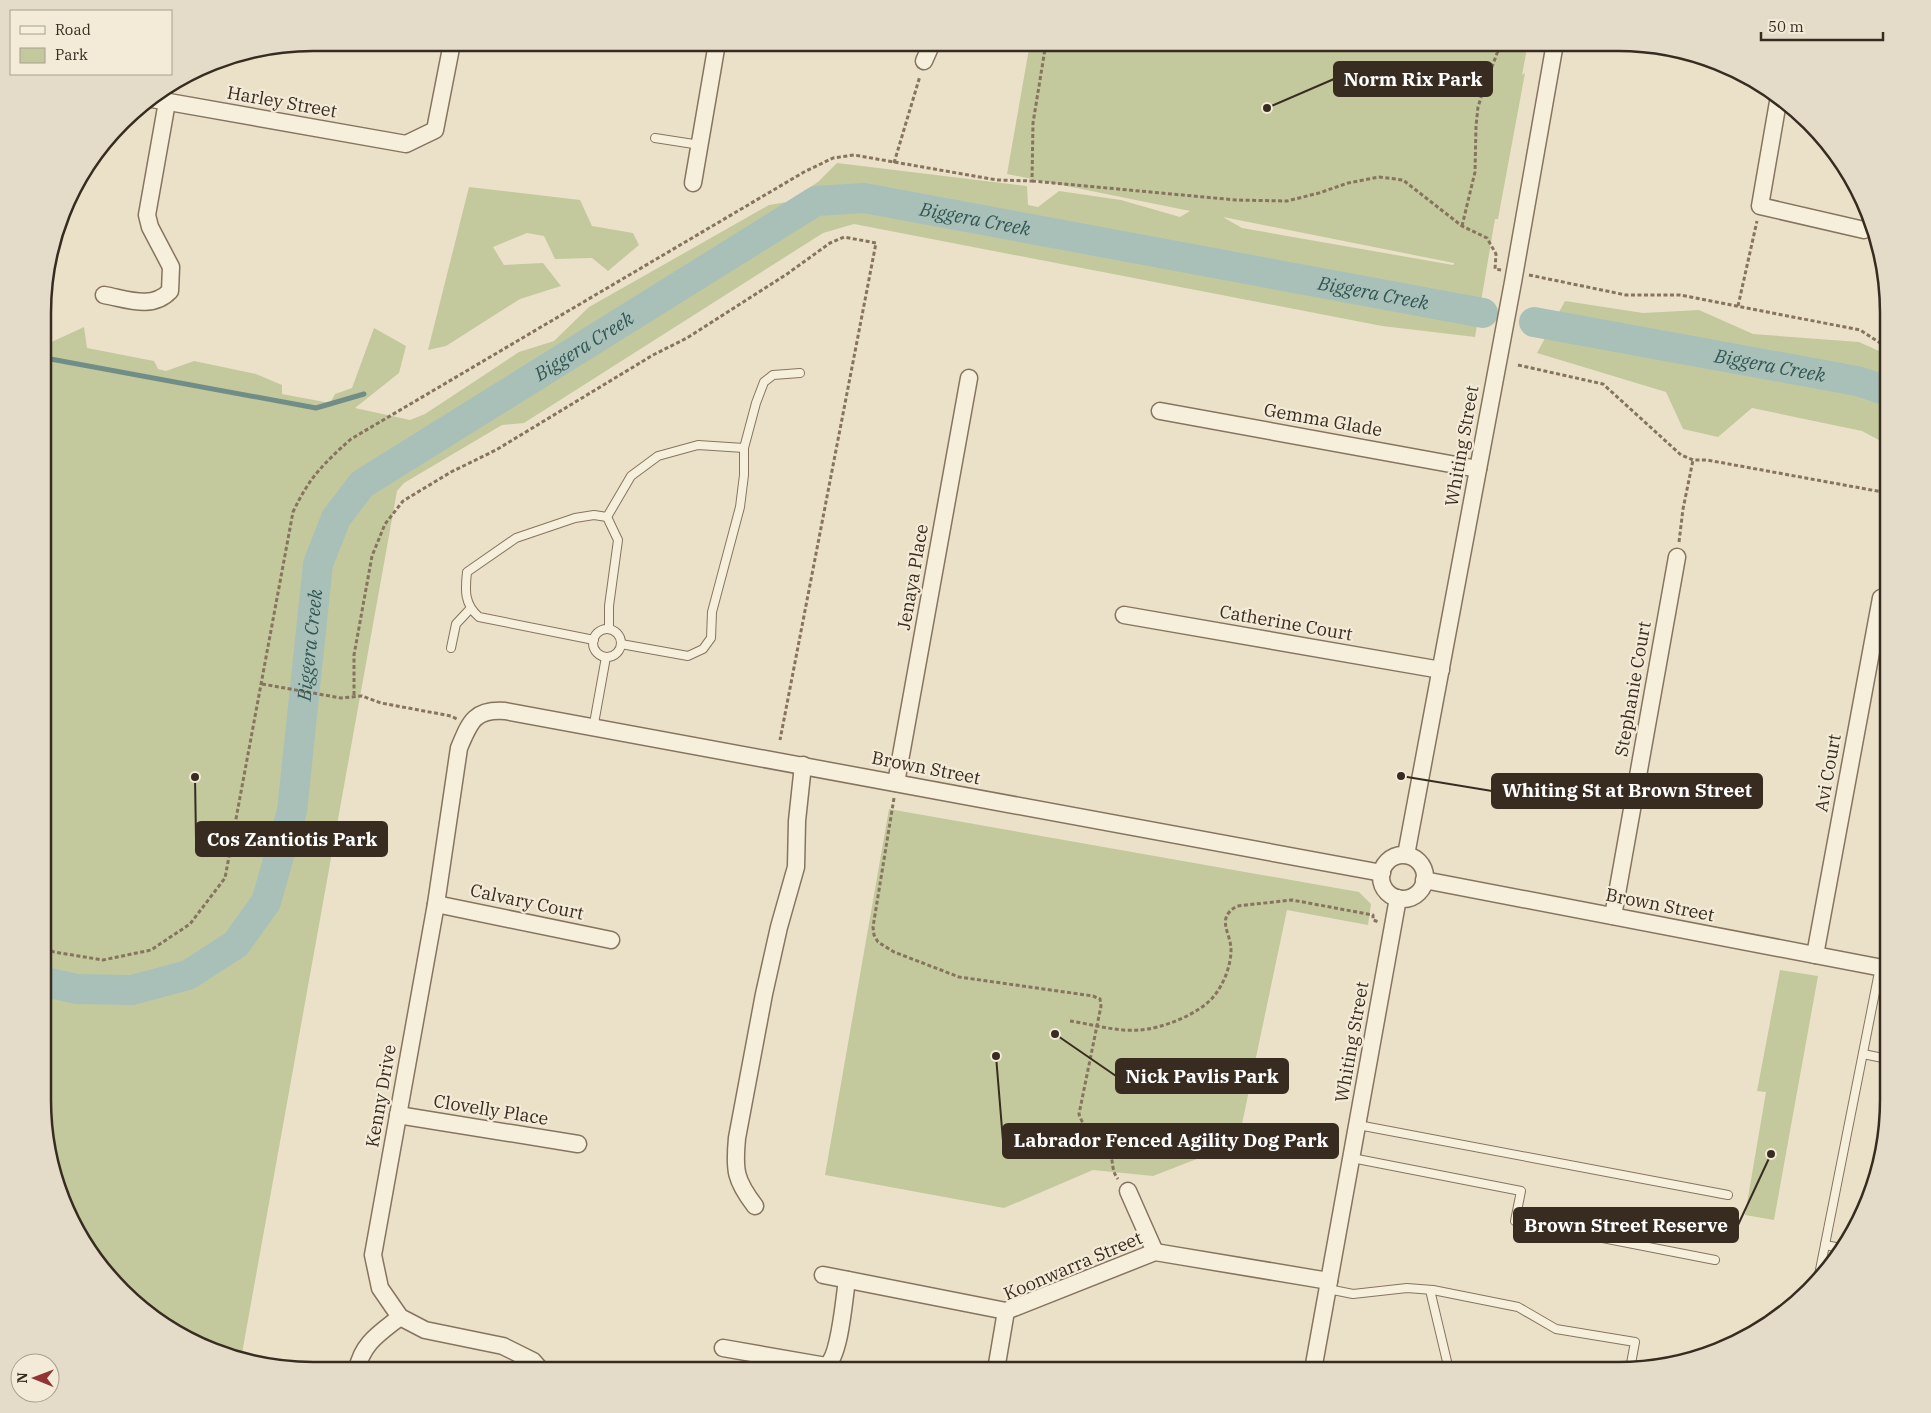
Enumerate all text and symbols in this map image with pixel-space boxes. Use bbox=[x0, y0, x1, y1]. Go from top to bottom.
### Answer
legend bbox=[10, 10, 172, 75]
scale bar bbox=[1761, 10, 1884, 42]
text: 50 m bbox=[1768, 17, 1804, 36]
text: Road bbox=[55, 20, 91, 39]
text: Park bbox=[55, 45, 88, 64]
callout: Norm Rix Park bbox=[1334, 62, 1492, 96]
text: Norm Rix Park bbox=[1344, 67, 1482, 91]
street label: Harley Street bbox=[225, 81, 339, 122]
water label: Biggera Creek bbox=[917, 196, 1034, 241]
water label: Biggera Creek bbox=[1315, 270, 1432, 315]
water label: Biggera Creek bbox=[529, 305, 639, 386]
water label: Biggera Creek bbox=[1712, 343, 1828, 387]
street label: Whiting Street bbox=[1440, 384, 1483, 508]
street label: Gemma Glade bbox=[1262, 398, 1384, 441]
street label: Jenaya Place bbox=[892, 522, 933, 632]
water label: Biggera Creek bbox=[292, 587, 327, 703]
street label: Catherine Court bbox=[1218, 599, 1354, 646]
street label: Stephanie Court bbox=[1609, 619, 1656, 758]
street label: Avi Court bbox=[1809, 732, 1846, 814]
street label: Brown Street bbox=[870, 746, 982, 789]
callout: Whiting St at Brown Street bbox=[1492, 774, 1762, 808]
text: Whiting St at Brown Street bbox=[1502, 778, 1752, 802]
callout: Cos Zantiotis Park bbox=[196, 822, 387, 856]
text: Cos Zantiotis Park bbox=[207, 827, 378, 851]
street label: Calvary Court bbox=[468, 878, 586, 925]
street label: Brown Street bbox=[1604, 883, 1716, 926]
street label: Whiting Street bbox=[1330, 980, 1373, 1104]
street label: Kenny Drive bbox=[360, 1043, 401, 1149]
callout: Nick Pavlis Park bbox=[1116, 1059, 1288, 1093]
text: Nick Pavlis Park bbox=[1126, 1064, 1279, 1088]
street label: Clovelly Place bbox=[432, 1089, 550, 1130]
callout: Labrador Fenced Agility Dog Park bbox=[1003, 1124, 1338, 1158]
text: Labrador Fenced Agility Dog Park bbox=[1014, 1128, 1329, 1152]
callout: Brown Street Reserve bbox=[1514, 1208, 1738, 1242]
text: Brown Street Reserve bbox=[1524, 1213, 1728, 1237]
street label: Koonwarra Street bbox=[1000, 1226, 1146, 1305]
north arrow bbox=[10, 1353, 60, 1403]
text: N bbox=[13, 1372, 31, 1383]

